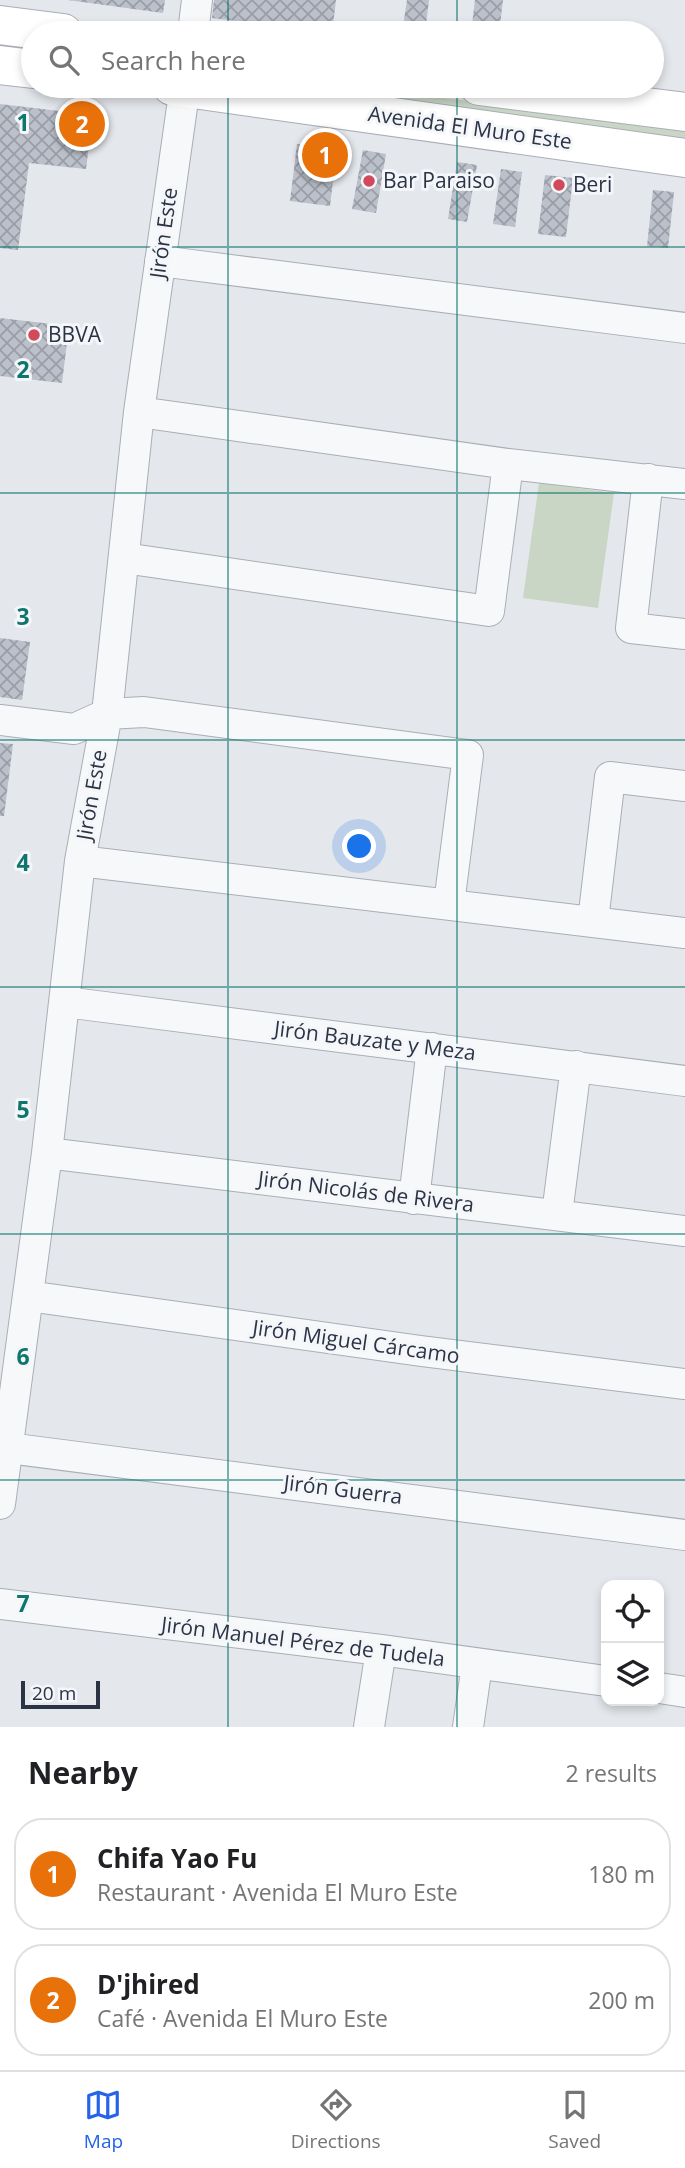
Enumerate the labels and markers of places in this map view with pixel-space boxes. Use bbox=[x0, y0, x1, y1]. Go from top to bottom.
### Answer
pin: 2 bbox=[59, 98, 105, 150]
pin: 1 bbox=[302, 129, 348, 181]
place label: Bar Paraiso bbox=[383, 166, 495, 194]
place label: Beri bbox=[573, 170, 612, 198]
marker: Bar Paraiso bbox=[361, 173, 377, 189]
marker: Beri bbox=[551, 177, 567, 193]
place label: BBVA bbox=[48, 320, 102, 348]
marker: BBVA bbox=[26, 327, 42, 343]

